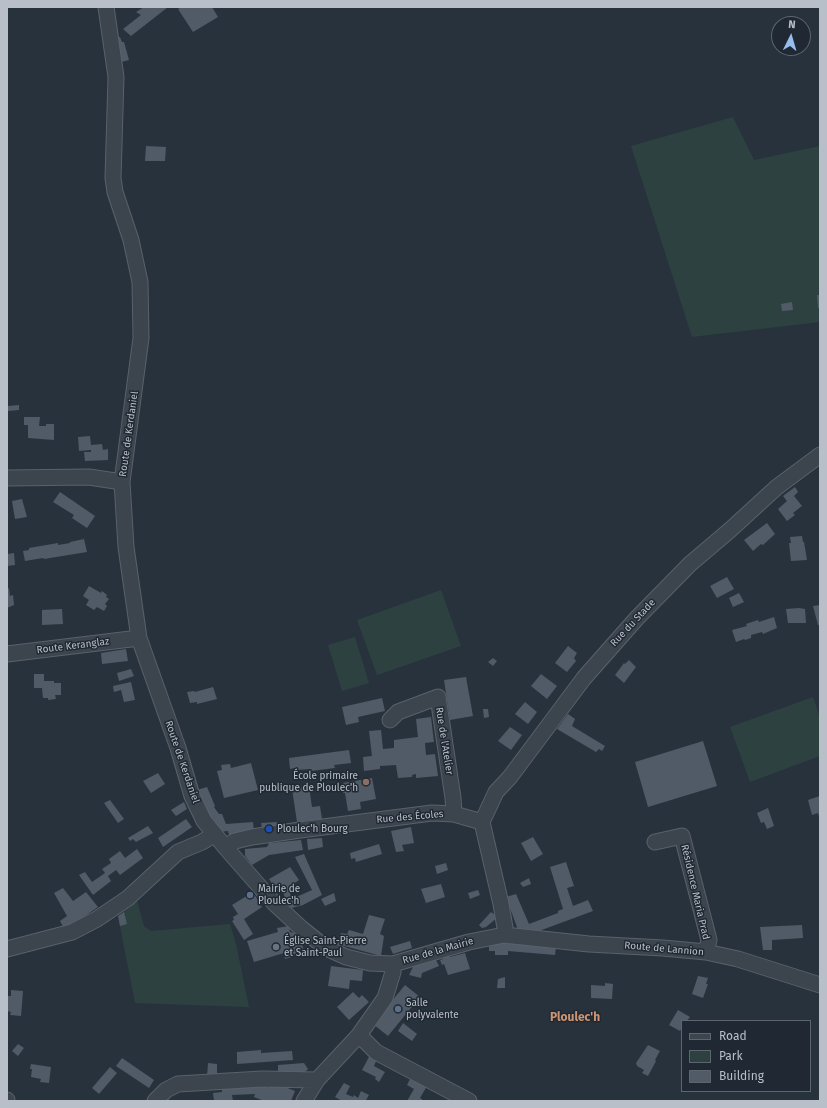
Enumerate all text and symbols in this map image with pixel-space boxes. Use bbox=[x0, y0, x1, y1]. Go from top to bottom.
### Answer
north arrow bbox=[771, 16, 811, 56]
text: N bbox=[788, 18, 796, 31]
street label: Route de Kerdaniel bbox=[117, 390, 141, 478]
street label: Rue du Stade bbox=[608, 597, 658, 649]
street label: Route Keranglaz bbox=[36, 636, 110, 656]
street label: Rue de l'Atelier bbox=[433, 706, 455, 776]
street label: Route de Kerdaniel bbox=[162, 719, 202, 805]
place label: École primaire publique de Ploulec'h bbox=[259, 770, 358, 794]
marker: École primaire publique de Ploulec'h bbox=[361, 777, 371, 787]
street label: Rue des Écoles bbox=[376, 808, 444, 826]
place label: Ploulec'h Bourg bbox=[277, 823, 348, 835]
marker: Ploulec'h Bourg bbox=[264, 824, 274, 834]
street label: Résidence Maria Prad bbox=[678, 843, 712, 941]
place label: Mairie de Ploulec'h bbox=[258, 883, 300, 906]
marker: Mairie de Ploulec'h bbox=[245, 890, 255, 900]
place label: Église Saint-Pierre et Saint-Paul bbox=[284, 935, 367, 958]
street label: Rue de la Mairie bbox=[401, 935, 475, 967]
street label: Route de Lannion bbox=[624, 940, 704, 958]
marker: Église Saint-Pierre et Saint-Paul bbox=[271, 942, 281, 952]
place label: Salle polyvalente bbox=[406, 997, 459, 1020]
marker: Salle polyvalente bbox=[393, 1004, 403, 1014]
district label: Ploulec'h bbox=[550, 1011, 600, 1025]
legend bbox=[681, 1020, 811, 1092]
text: Road bbox=[719, 1029, 747, 1043]
text: Park bbox=[719, 1049, 743, 1063]
text: Building bbox=[719, 1069, 764, 1083]

